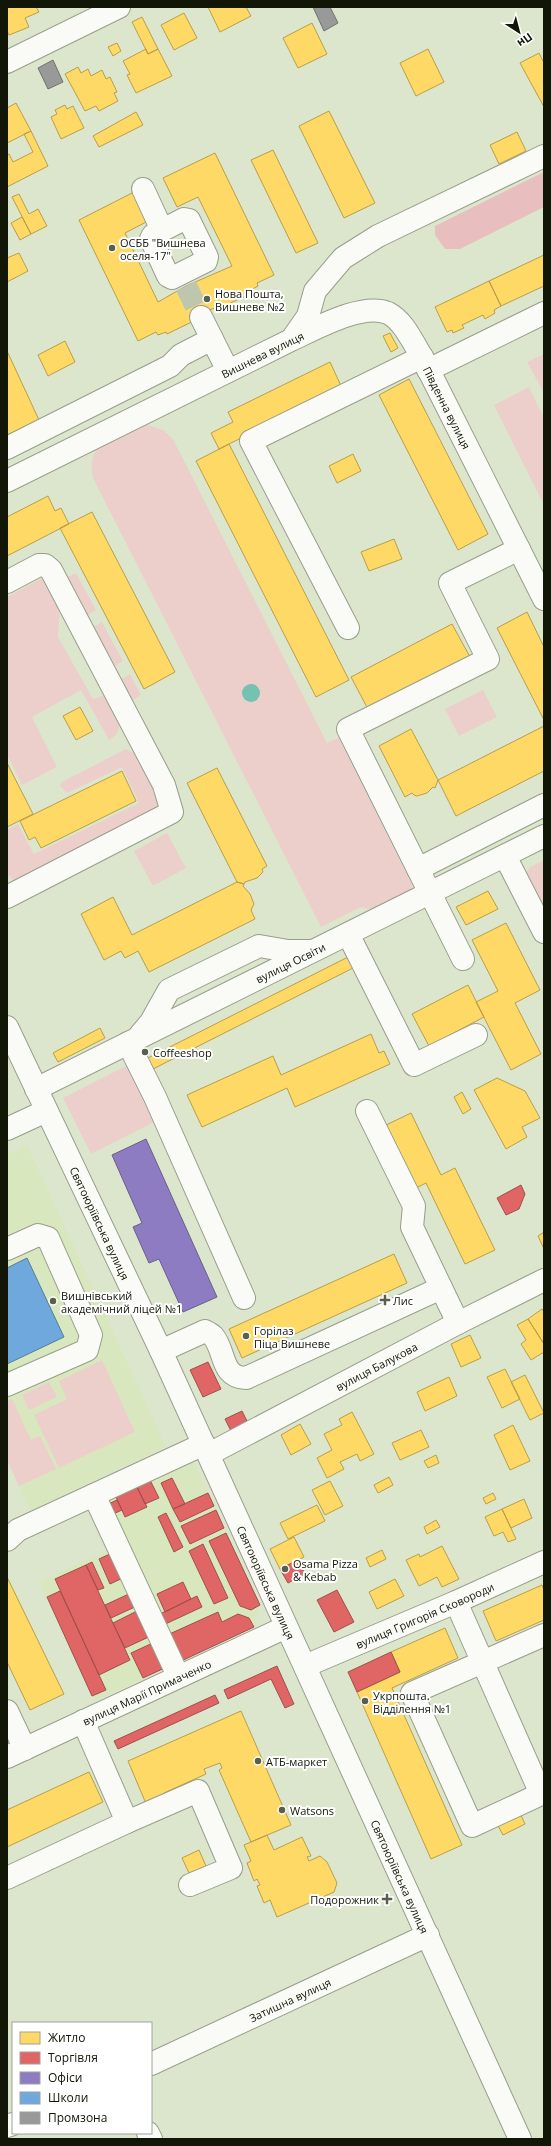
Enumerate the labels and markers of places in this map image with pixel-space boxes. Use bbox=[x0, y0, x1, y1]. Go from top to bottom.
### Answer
place label: ОСББ "Вишнева оселя-17" bbox=[120, 235, 206, 263]
marker: ОСББ "Вишнева оселя-17" bbox=[107, 243, 117, 253]
place label: Нова Пошта, Вишневе №2 bbox=[215, 286, 285, 314]
marker: Нова Пошта, Вишневе №2 bbox=[202, 294, 212, 304]
place label: Coffeeshop bbox=[153, 1045, 212, 1060]
marker: Coffeeshop bbox=[140, 1047, 150, 1057]
place label: Вишнівський академічний ліцей №1 bbox=[61, 1288, 182, 1316]
place label: Лис bbox=[393, 1293, 413, 1308]
marker: Лис bbox=[380, 1295, 390, 1305]
marker: Вишнівський академічний ліцей №1 bbox=[48, 1296, 58, 1306]
place label: Горілаз Піца Вишневе bbox=[254, 1323, 330, 1351]
marker: Горілаз Піца Вишневе bbox=[241, 1331, 251, 1341]
place label: Osama Pizza & Kebab bbox=[293, 1556, 358, 1584]
marker: Osama Pizza & Kebab bbox=[280, 1564, 290, 1574]
place label: Укрпошта. Відділення №1 bbox=[373, 1688, 451, 1716]
marker: Укрпошта. Відділення №1 bbox=[360, 1696, 370, 1706]
place label: АТБ-маркет bbox=[266, 1754, 327, 1769]
marker: АТБ-маркет bbox=[253, 1756, 263, 1766]
place label: Watsons bbox=[290, 1803, 334, 1818]
marker: Watsons bbox=[277, 1805, 287, 1815]
place label: Подорожник bbox=[310, 1892, 379, 1907]
marker: Подорожник bbox=[382, 1894, 392, 1904]

